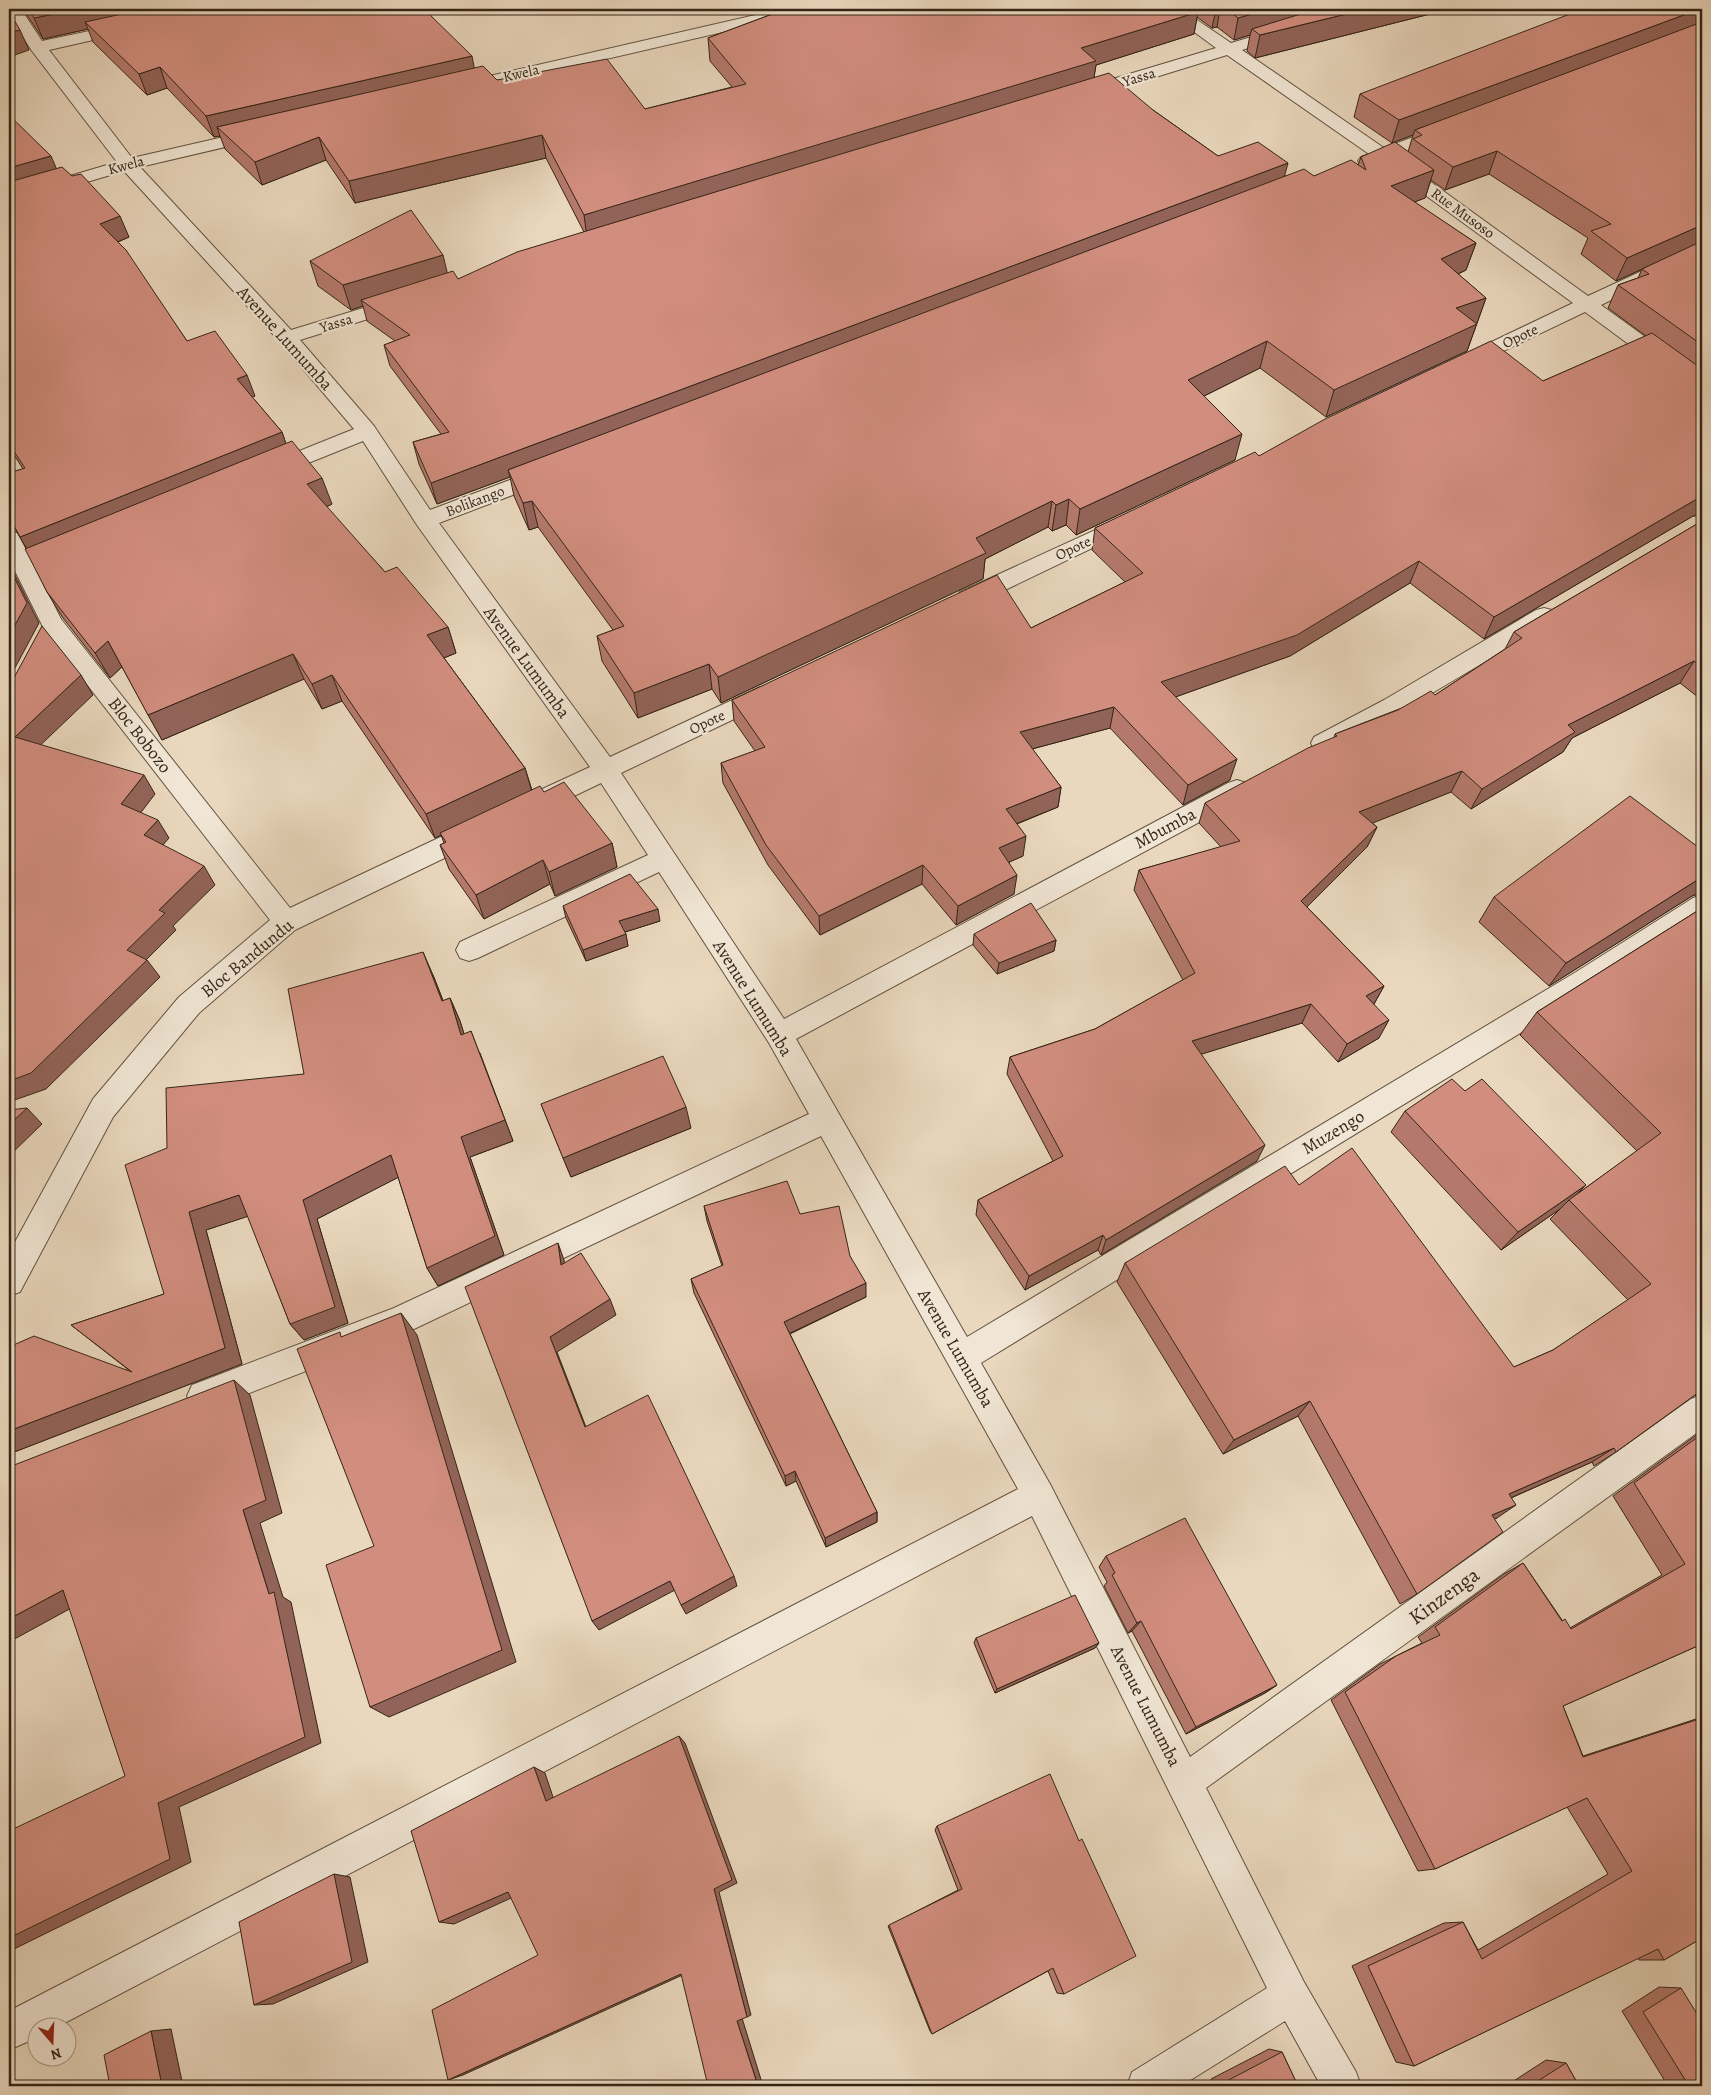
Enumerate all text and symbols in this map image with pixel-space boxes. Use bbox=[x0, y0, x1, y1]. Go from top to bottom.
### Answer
street label: Kwela bbox=[501, 59, 541, 87]
street label: Yassa bbox=[1119, 63, 1158, 92]
street label: Kwela bbox=[106, 151, 146, 179]
street label: Rue Musoso bbox=[1427, 183, 1499, 243]
street label: Avenue Lumumba bbox=[231, 280, 339, 396]
street label: Yassa bbox=[316, 309, 355, 338]
street label: Opote bbox=[1499, 319, 1541, 353]
street label: Bolikango bbox=[443, 481, 507, 521]
street label: Opote bbox=[1052, 531, 1094, 565]
street label: Avenue Lumumba bbox=[478, 600, 576, 723]
street label: Bloc Bobozo bbox=[103, 692, 177, 778]
street label: Opote bbox=[686, 705, 728, 739]
street label: Mbumba bbox=[1130, 801, 1201, 854]
street label: Bloc Bandundu bbox=[196, 913, 299, 1003]
street label: Avenue Lumumba bbox=[707, 934, 799, 1061]
street label: Muzengo bbox=[1297, 1104, 1369, 1160]
street label: Avenue Lumumba bbox=[912, 1283, 1000, 1412]
street label: Kinzenga bbox=[1403, 1561, 1485, 1631]
street label: Avenue Lumumba bbox=[1105, 1640, 1187, 1771]
north arrow bbox=[28, 2018, 78, 2068]
text: N bbox=[48, 2043, 64, 2064]

